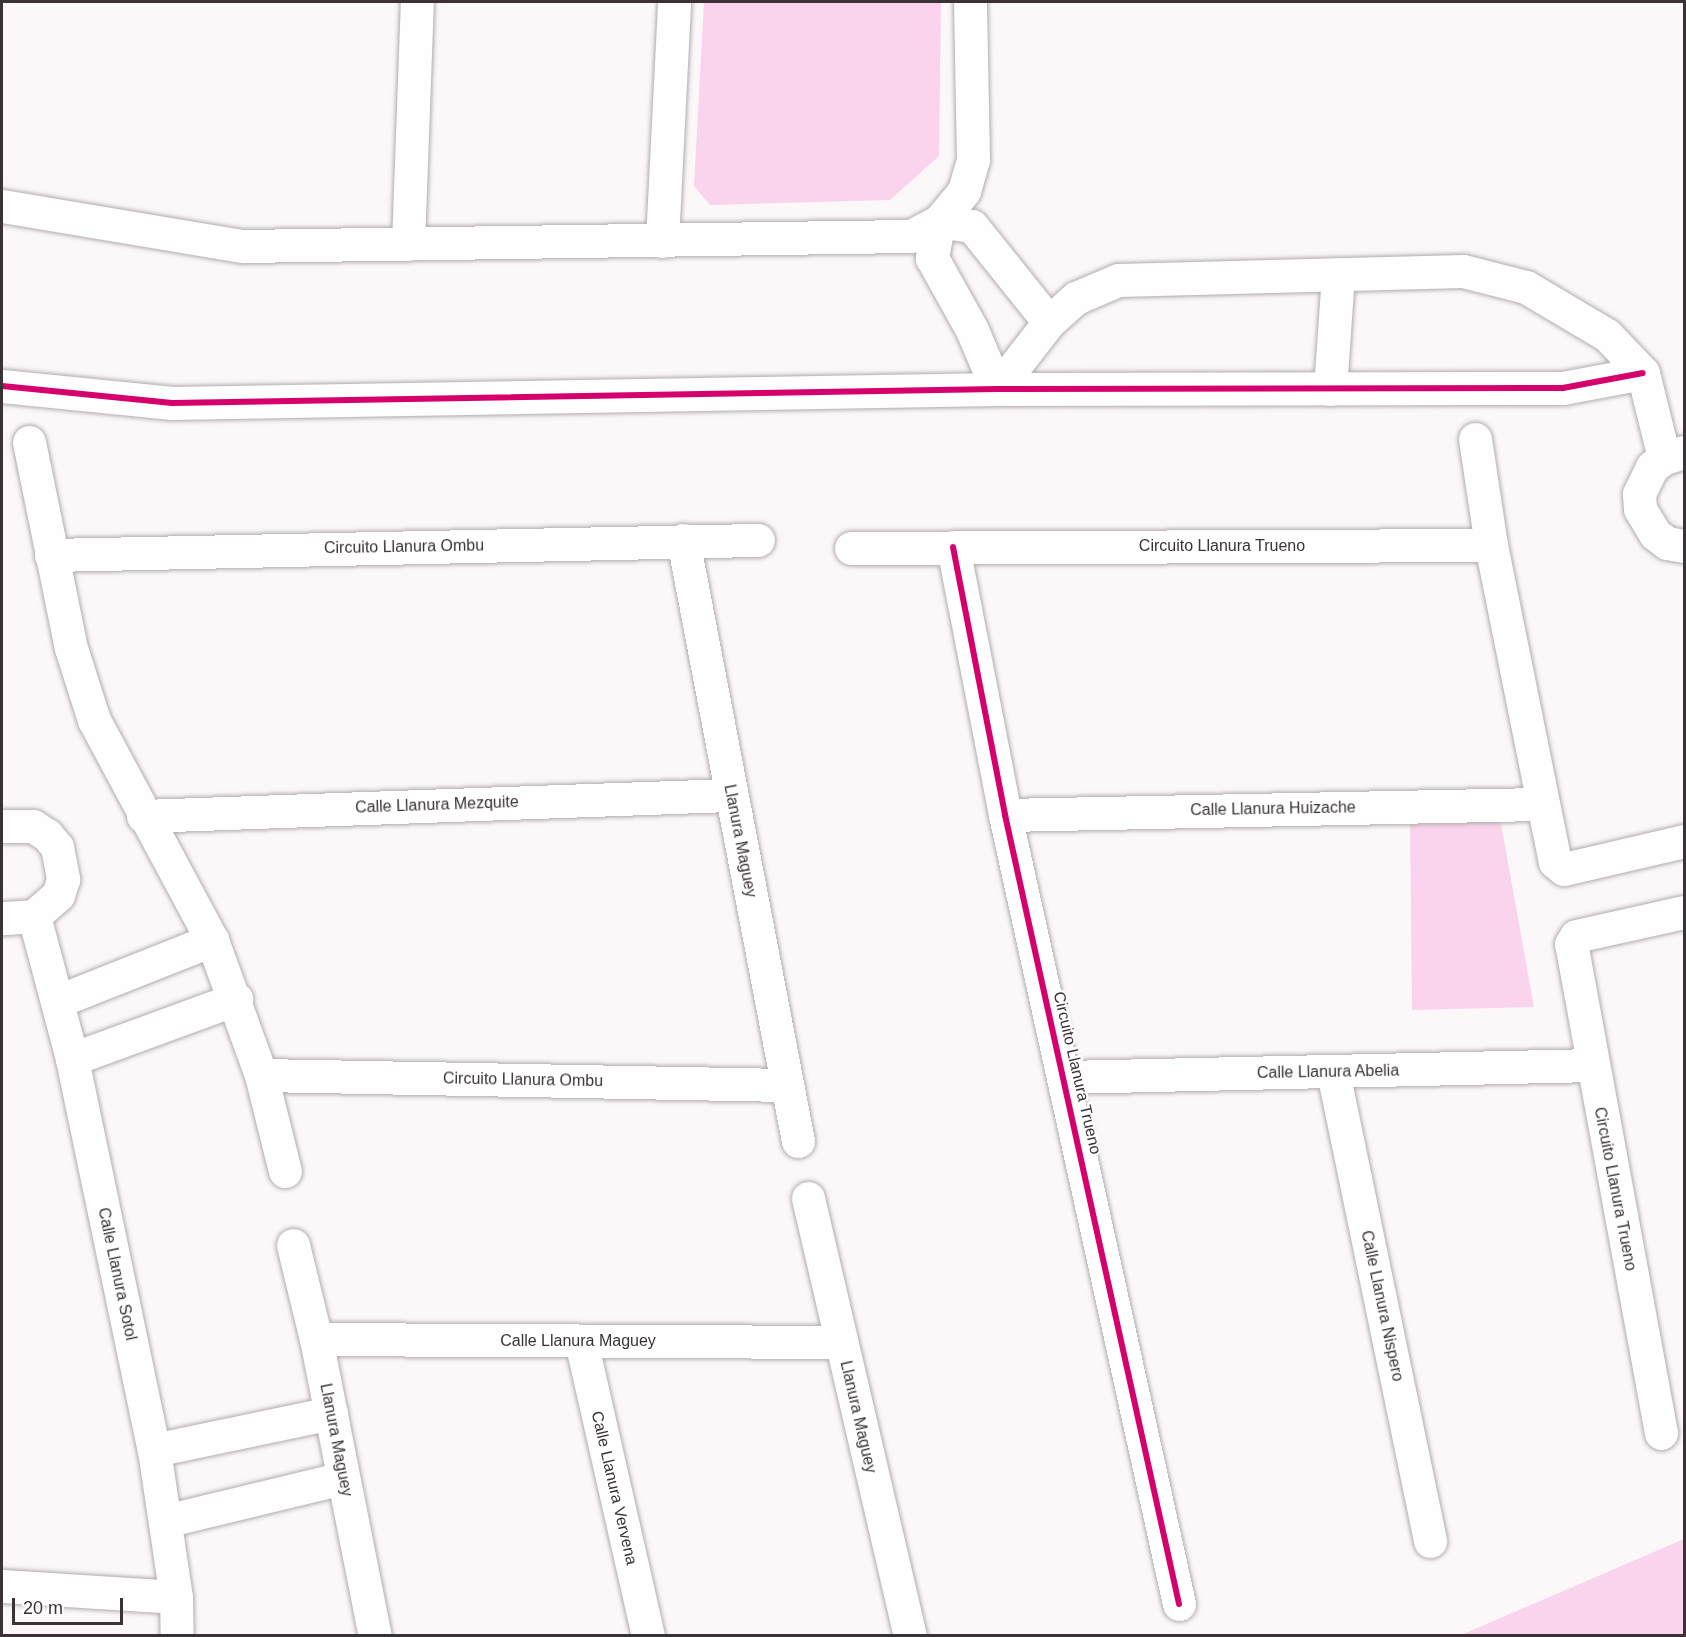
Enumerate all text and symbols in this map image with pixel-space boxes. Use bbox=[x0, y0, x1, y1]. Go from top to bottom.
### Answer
street label: Circuito Llanura Ombu bbox=[324, 536, 484, 558]
street label: Circuito Llanura Trueno bbox=[1139, 536, 1305, 556]
street label: Llanura Maguey bbox=[720, 783, 760, 899]
street label: Calle Llanura Mezquite bbox=[355, 793, 519, 817]
street label: Calle Llanura Huizache bbox=[1190, 798, 1356, 820]
street label: Circuito Llanura Trueno bbox=[1049, 990, 1105, 1156]
street label: Calle Llanura Abelia bbox=[1256, 1061, 1400, 1083]
street label: Circuito Llanura Ombu bbox=[443, 1069, 603, 1091]
street label: Circuito Llanura Trueno bbox=[1590, 1105, 1640, 1273]
street label: Calle Llanura Sotol bbox=[94, 1206, 140, 1342]
street label: Calle Llanura Nispero bbox=[1357, 1229, 1407, 1383]
street label: Calle Llanura Maguey bbox=[500, 1331, 656, 1351]
street label: Llanura Maguey bbox=[836, 1359, 880, 1475]
street label: Llanura Maguey bbox=[316, 1382, 356, 1498]
street label: Calle Llanura Vervena bbox=[587, 1409, 641, 1567]
scale bar bbox=[15, 1586, 126, 1624]
text: 20 m bbox=[23, 1598, 63, 1618]

